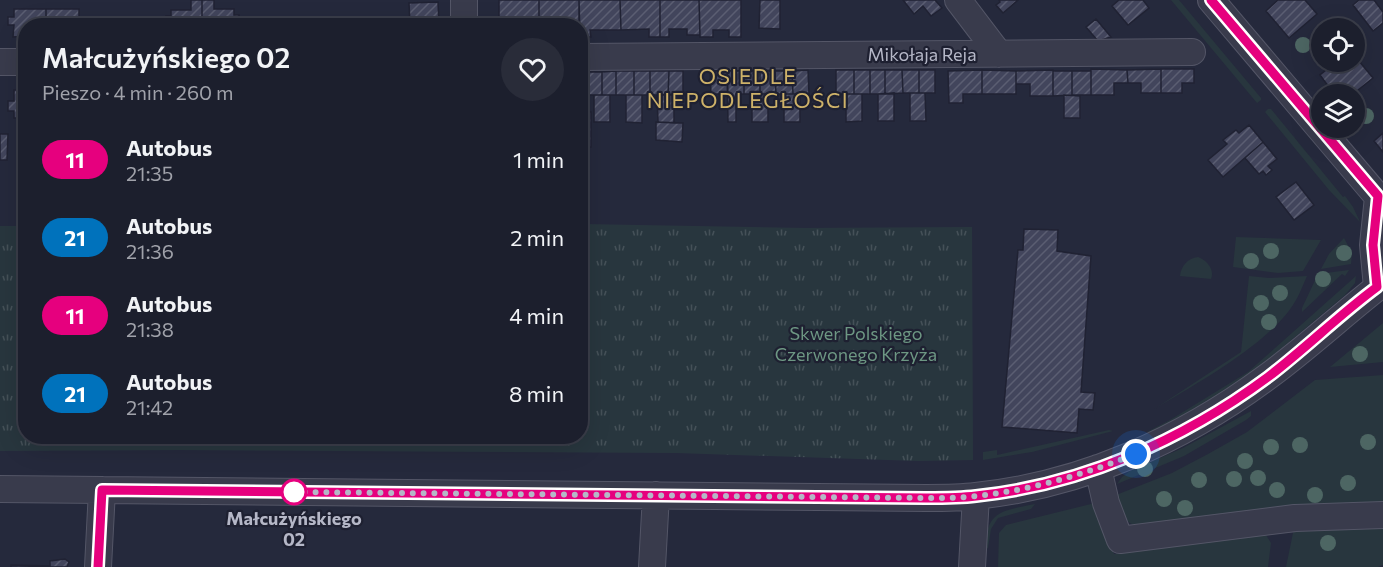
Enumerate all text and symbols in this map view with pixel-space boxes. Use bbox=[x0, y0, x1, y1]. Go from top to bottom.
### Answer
map controls bbox=[1311, 18, 1365, 138]
button: locate bbox=[1311, 18, 1365, 72]
button: heart bbox=[501, 38, 564, 101]
text: Małcużyńskiego 02 bbox=[42, 40, 290, 74]
street label: Mikołaja Reja bbox=[867, 43, 977, 65]
district label: OSIEDLE NIEPODLEGŁOŚCI bbox=[647, 63, 849, 112]
text: Pieszo · 4 min · 260 m bbox=[42, 80, 233, 104]
button: layers bbox=[1311, 84, 1365, 138]
text: Autobus bbox=[126, 134, 212, 161]
text: 1 min bbox=[513, 146, 564, 173]
text: 11 bbox=[65, 147, 85, 172]
text: 21:35 bbox=[126, 161, 173, 185]
text: Autobus bbox=[126, 212, 212, 239]
text: 2 min bbox=[510, 224, 564, 251]
text: 21 bbox=[64, 225, 86, 250]
text: 21:36 bbox=[126, 239, 174, 263]
text: Autobus bbox=[126, 290, 212, 317]
text: 4 min bbox=[509, 302, 564, 329]
text: 11 bbox=[65, 303, 85, 328]
text: 21:38 bbox=[126, 317, 174, 341]
park label: Skwer Polskiego Czerwonego Krzyża bbox=[775, 322, 937, 365]
text: Autobus bbox=[126, 368, 212, 395]
text: 8 min bbox=[509, 380, 564, 407]
text: 21 bbox=[64, 381, 86, 406]
text: 21:42 bbox=[126, 395, 173, 419]
your location bbox=[1121, 439, 1151, 469]
marker: Małcużyńskiego 02 bbox=[281, 479, 307, 505]
place label: Małcużyńskiego 02 bbox=[226, 507, 362, 550]

